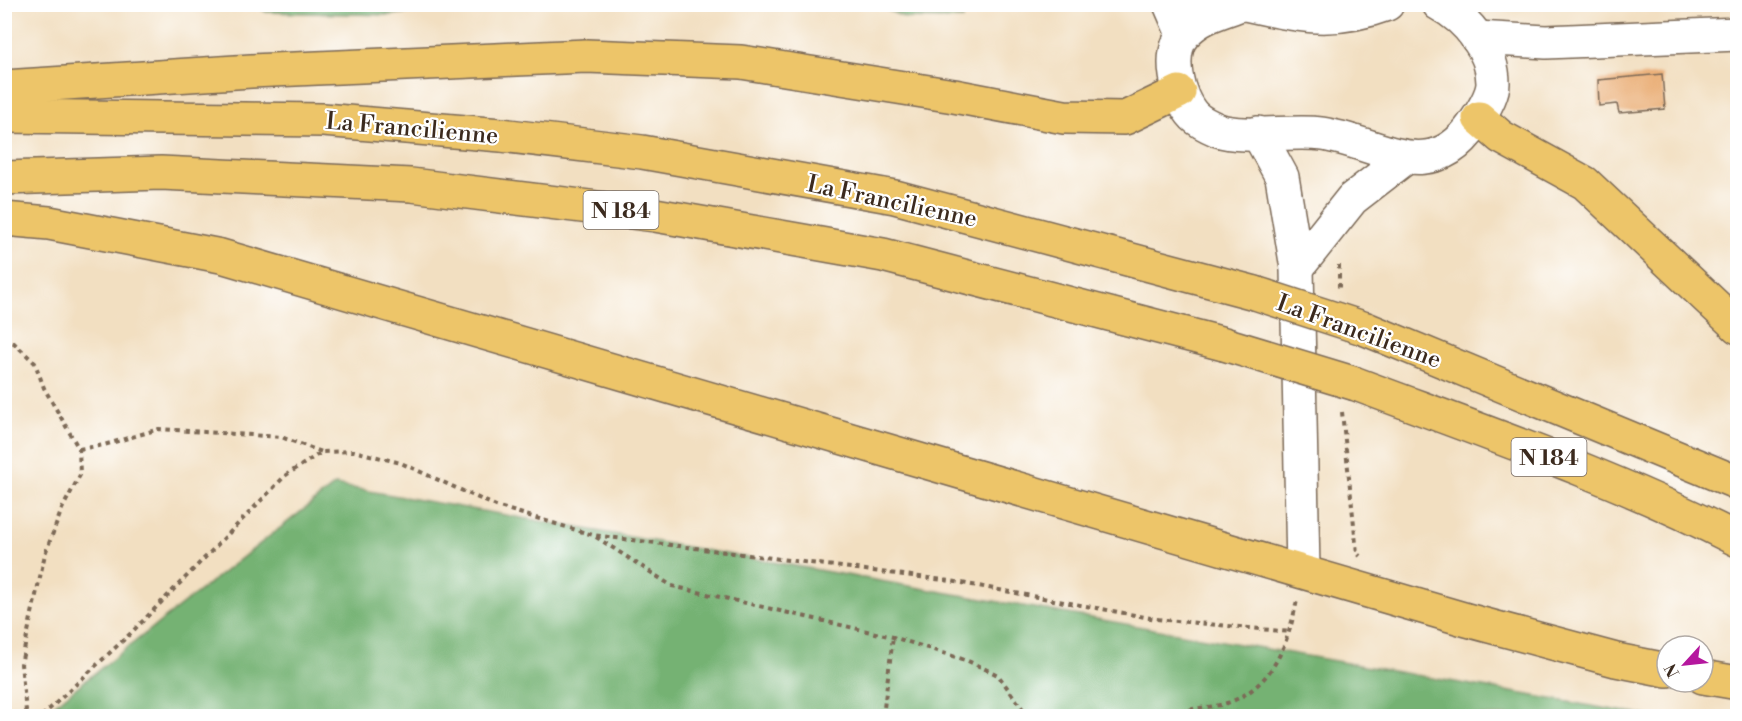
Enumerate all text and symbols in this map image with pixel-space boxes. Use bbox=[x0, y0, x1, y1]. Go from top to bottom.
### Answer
street label: La Francilienne bbox=[324, 107, 499, 151]
street label: La Francilienne bbox=[804, 169, 980, 235]
road number: N 184 bbox=[584, 191, 658, 229]
street label: La Francilienne bbox=[1272, 288, 1445, 376]
road number: N 184 bbox=[1512, 438, 1586, 476]
north arrow bbox=[1655, 634, 1715, 694]
text: N bbox=[1661, 660, 1684, 681]

